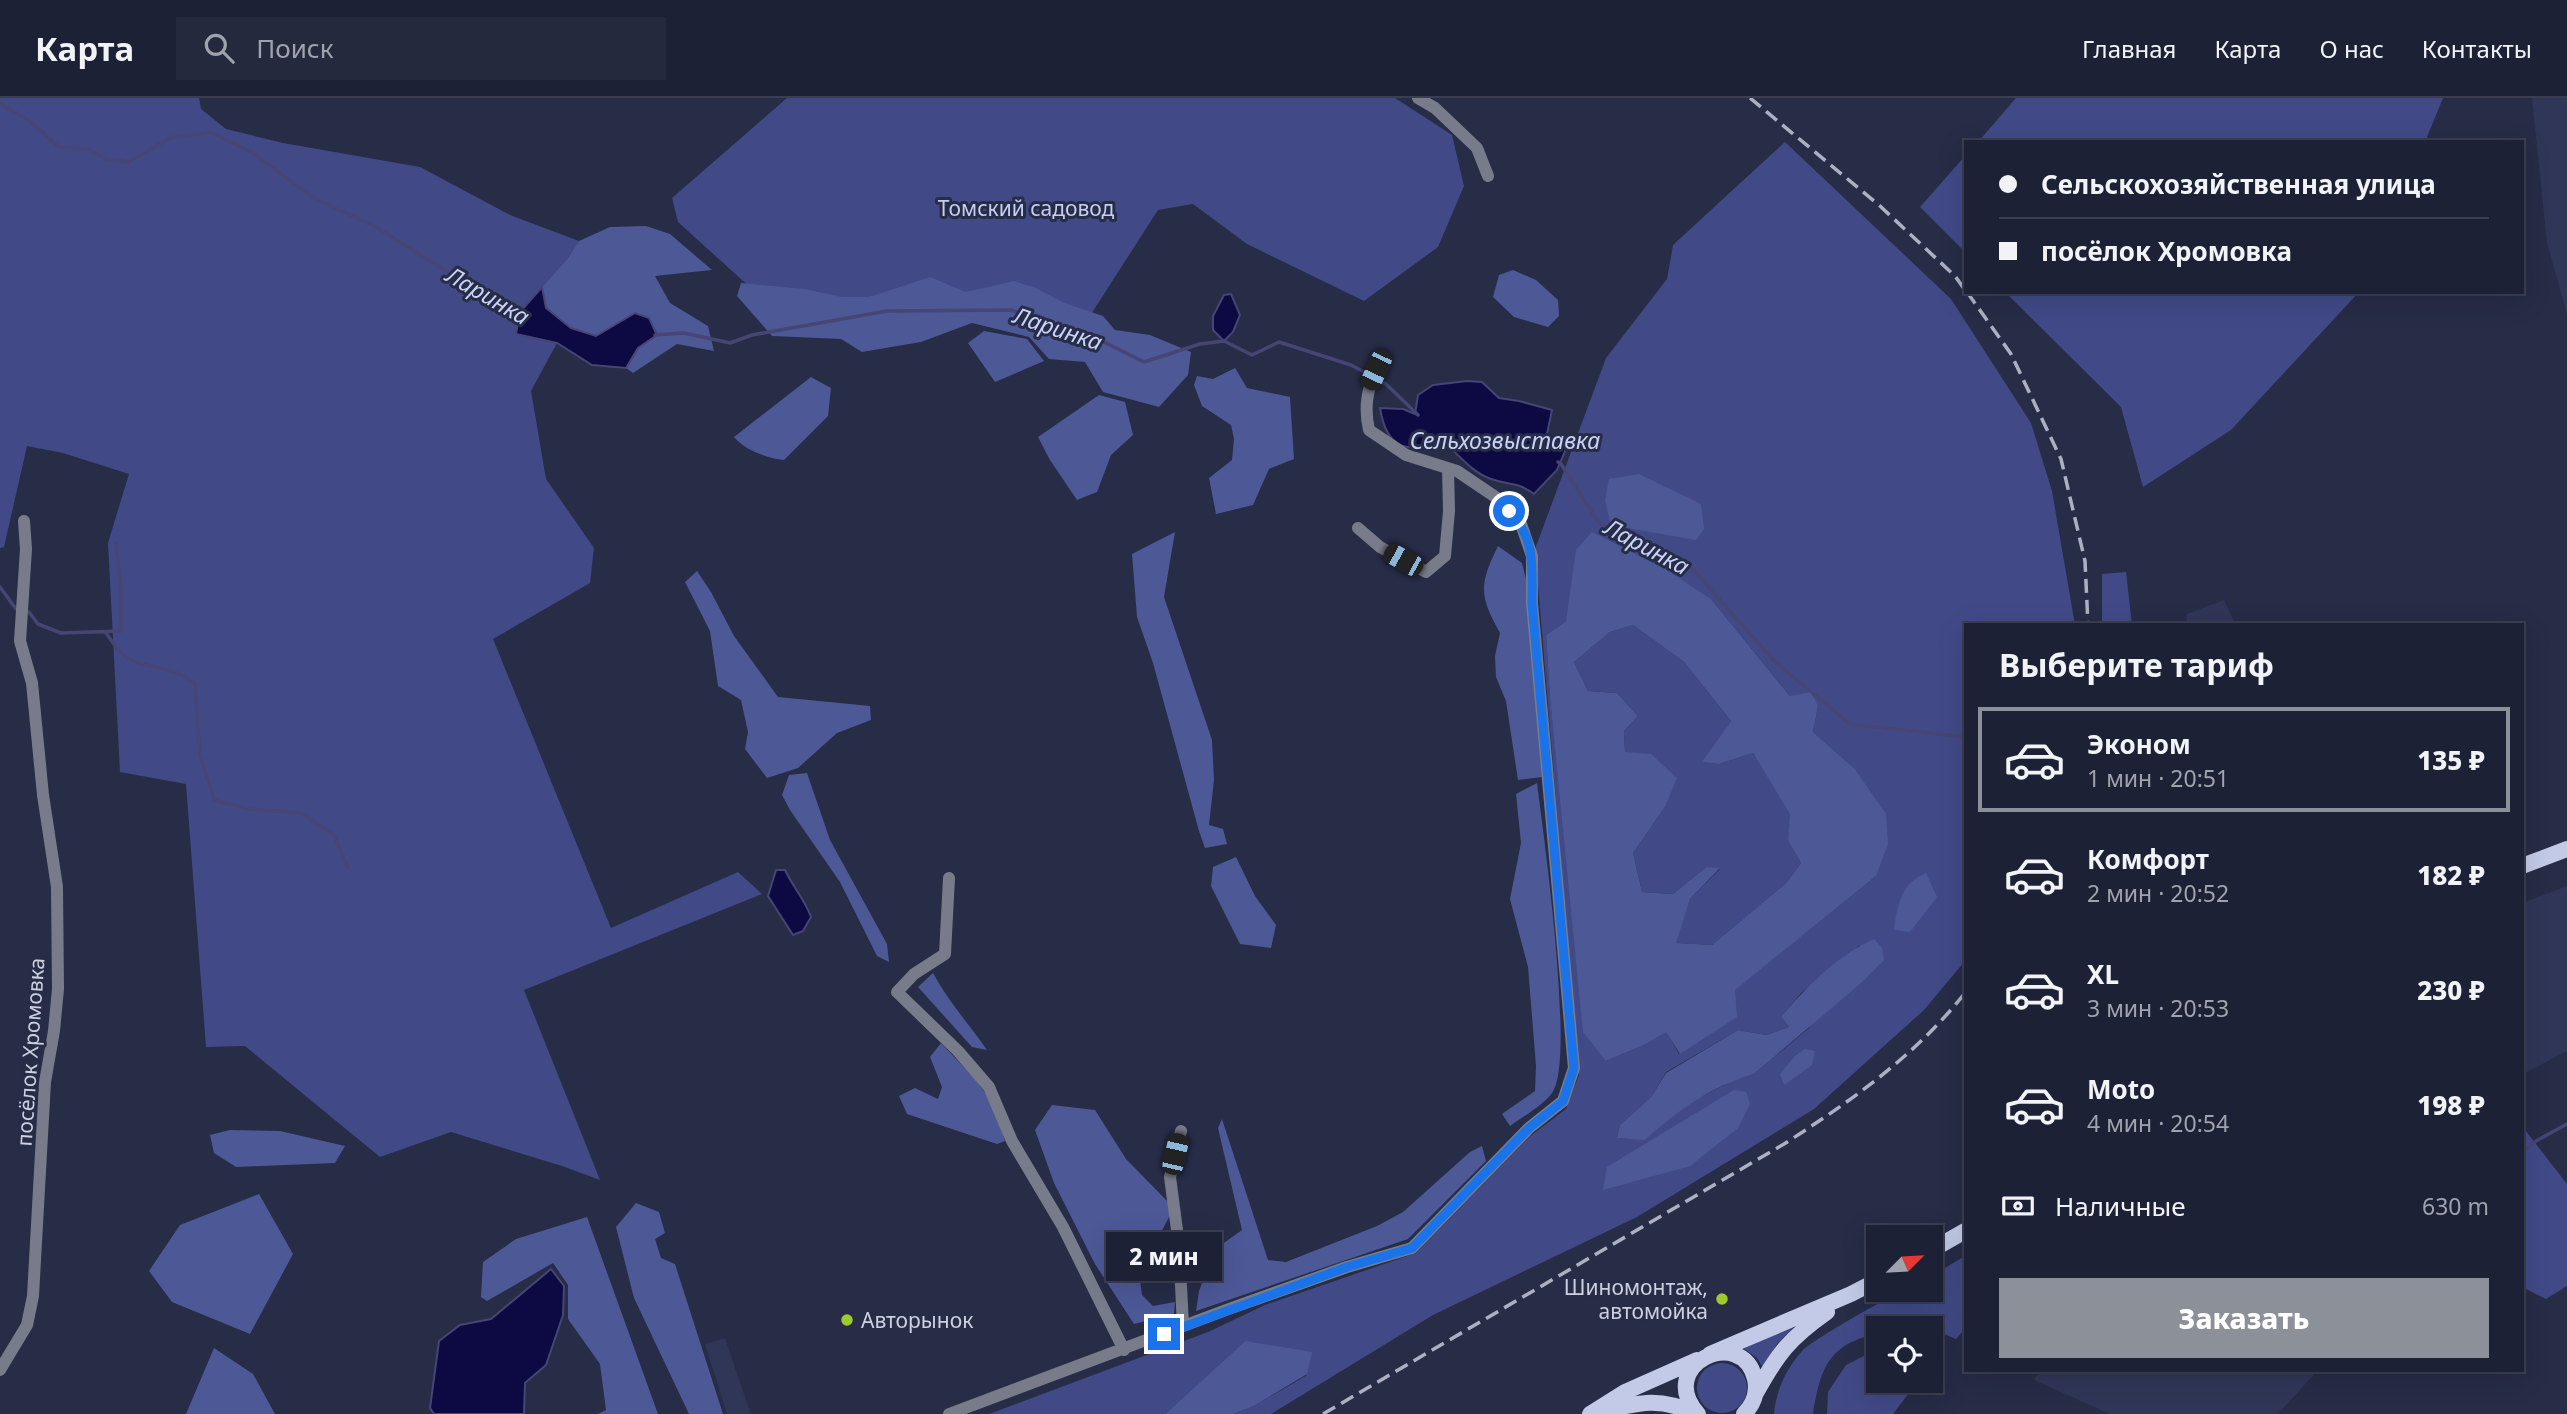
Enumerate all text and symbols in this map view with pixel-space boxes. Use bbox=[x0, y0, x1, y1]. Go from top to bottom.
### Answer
search box bbox=[176, 17, 666, 80]
text: Карта bbox=[35, 26, 134, 71]
icon: search bbox=[200, 29, 238, 67]
text: Поиск bbox=[256, 30, 333, 66]
text: Главная bbox=[2082, 32, 2176, 65]
text: Карта bbox=[2214, 32, 2281, 65]
text: О нас bbox=[2319, 32, 2384, 65]
text: Контакты bbox=[2422, 32, 2532, 65]
text: Сельскохозяйственная улица bbox=[2041, 166, 2436, 202]
park label: Томский садовод bbox=[938, 194, 1115, 222]
text: посёлок Хромовка bbox=[2041, 233, 2292, 269]
water label: Ларинка bbox=[439, 258, 536, 332]
water label: Ларинка bbox=[1008, 298, 1107, 357]
car bbox=[1358, 347, 1395, 393]
water label: Сельхозвыставка bbox=[1410, 424, 1600, 456]
route start bbox=[1493, 495, 1525, 527]
water label: Ларинка bbox=[1598, 510, 1695, 582]
car bbox=[1380, 541, 1427, 579]
text: Выберите тариф bbox=[1999, 643, 2274, 686]
text: Эконом bbox=[2087, 726, 2191, 762]
icon: car bbox=[2003, 728, 2066, 791]
text: 135 ₽ bbox=[2417, 742, 2485, 778]
text: 1 мин · 20:51 bbox=[2087, 762, 2229, 794]
text: Комфорт bbox=[2087, 841, 2209, 877]
icon: car bbox=[2003, 843, 2066, 906]
text: 182 ₽ bbox=[2417, 857, 2485, 893]
text: 2 мин · 20:52 bbox=[2087, 877, 2229, 909]
text: XL bbox=[2087, 956, 2119, 992]
street label: посёлок Хромовка bbox=[9, 957, 51, 1147]
icon: car bbox=[2003, 958, 2066, 1021]
text: 230 ₽ bbox=[2417, 972, 2485, 1008]
text: 3 мин · 20:53 bbox=[2087, 992, 2229, 1024]
text: Moto bbox=[2087, 1071, 2155, 1107]
icon: car bbox=[2003, 1073, 2066, 1136]
text: 198 ₽ bbox=[2417, 1087, 2485, 1123]
text: 4 мин · 20:54 bbox=[2087, 1107, 2229, 1139]
car bbox=[1161, 1131, 1190, 1177]
icon: cash bbox=[1999, 1187, 2037, 1225]
text: Наличные bbox=[2055, 1188, 2186, 1224]
text: 630 m bbox=[2422, 1190, 2489, 1222]
north arrow bbox=[1866, 1225, 1942, 1302]
map controls bbox=[1866, 1225, 1943, 1393]
callout: 2 мин bbox=[1106, 1232, 1222, 1282]
text: 2 мин bbox=[1129, 1240, 1199, 1272]
place label: Шиномонтаж, автомойка bbox=[1564, 1273, 1708, 1325]
button: Заказать bbox=[1999, 1278, 2489, 1358]
marker: Шиномонтаж, автомойка bbox=[1714, 1291, 1730, 1307]
place label: Авторынок bbox=[861, 1306, 973, 1334]
marker: Авторынок bbox=[839, 1312, 855, 1328]
button: locate bbox=[1866, 1316, 1943, 1393]
route end bbox=[1148, 1318, 1180, 1350]

